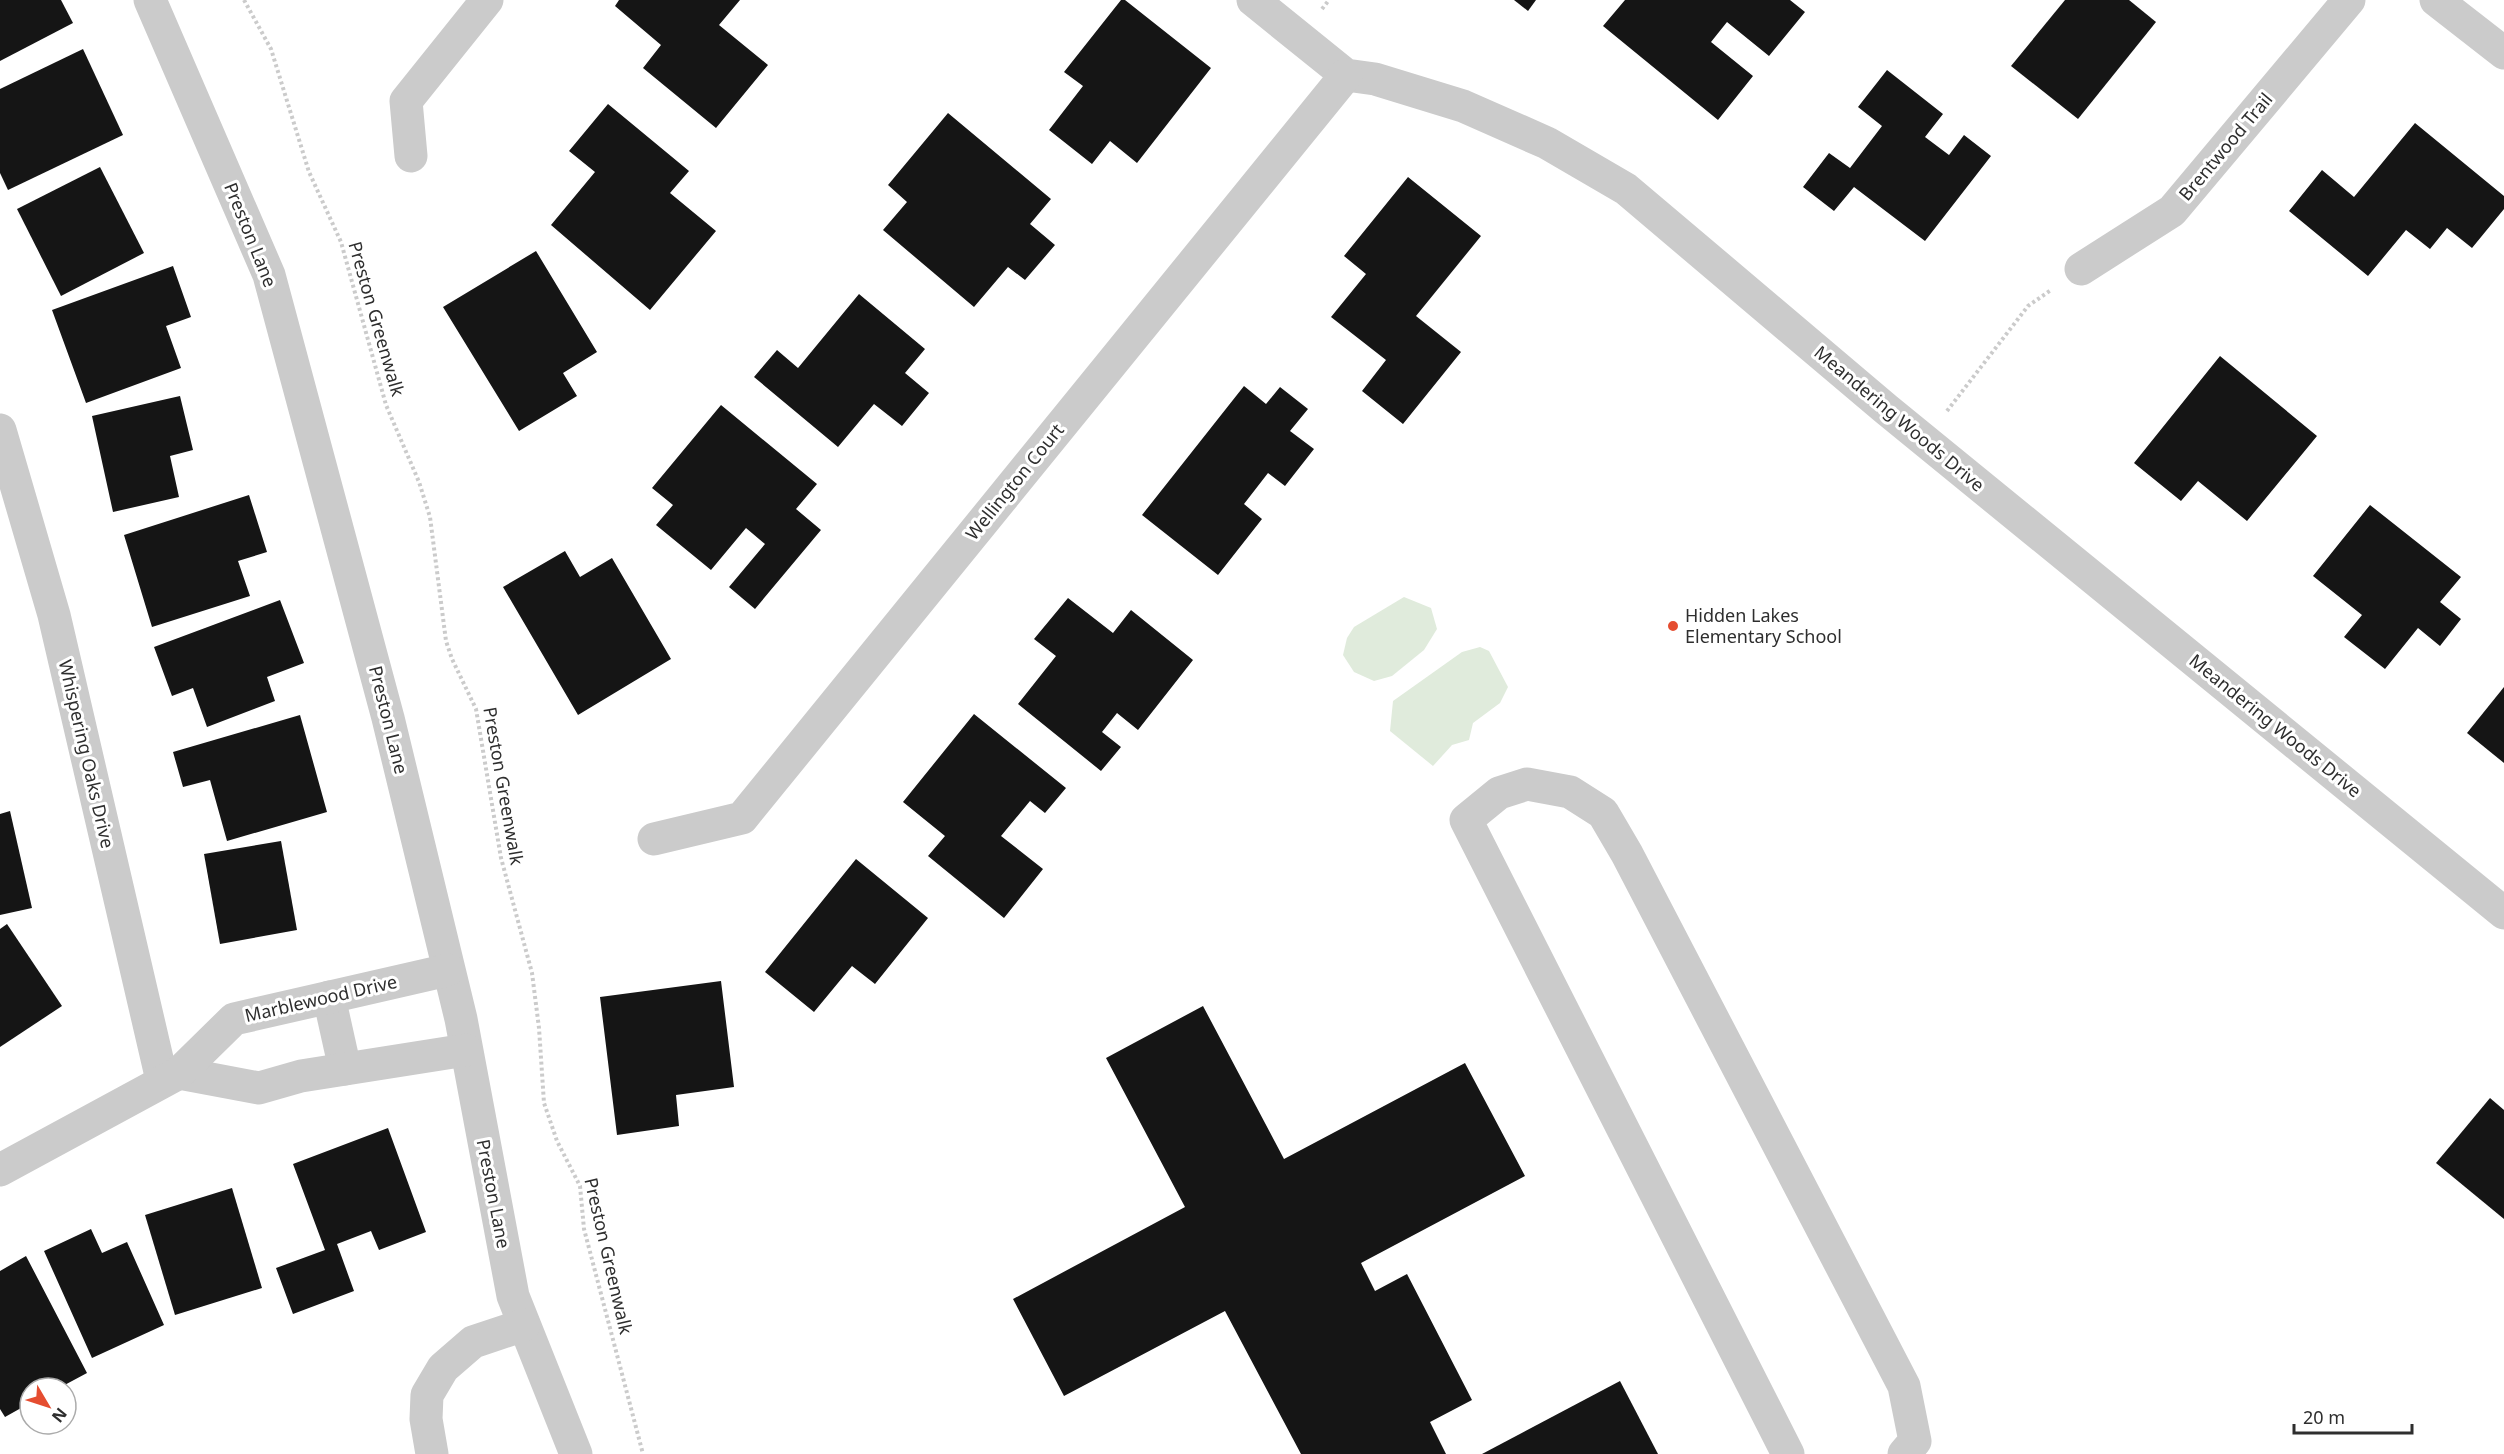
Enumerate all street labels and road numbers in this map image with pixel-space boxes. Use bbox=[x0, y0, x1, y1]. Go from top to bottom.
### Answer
street label: Brentwood Trail bbox=[2173, 87, 2277, 205]
street label: Preston Lane bbox=[219, 179, 283, 290]
street label: Preston Greenwalk bbox=[343, 238, 411, 399]
street label: Meandering Woods Drive bbox=[1810, 340, 1990, 497]
street label: Wellington Court bbox=[960, 418, 1069, 545]
street label: Meandering Woods Drive bbox=[2185, 648, 2367, 802]
street label: Whispering Oaks Drive bbox=[54, 657, 120, 850]
street label: Preston Lane bbox=[364, 663, 414, 776]
street label: Preston Greenwalk bbox=[478, 705, 530, 867]
street label: Marblewood Drive bbox=[242, 969, 399, 1027]
street label: Preston Lane bbox=[472, 1137, 516, 1250]
street label: Preston Greenwalk bbox=[579, 1175, 639, 1337]

